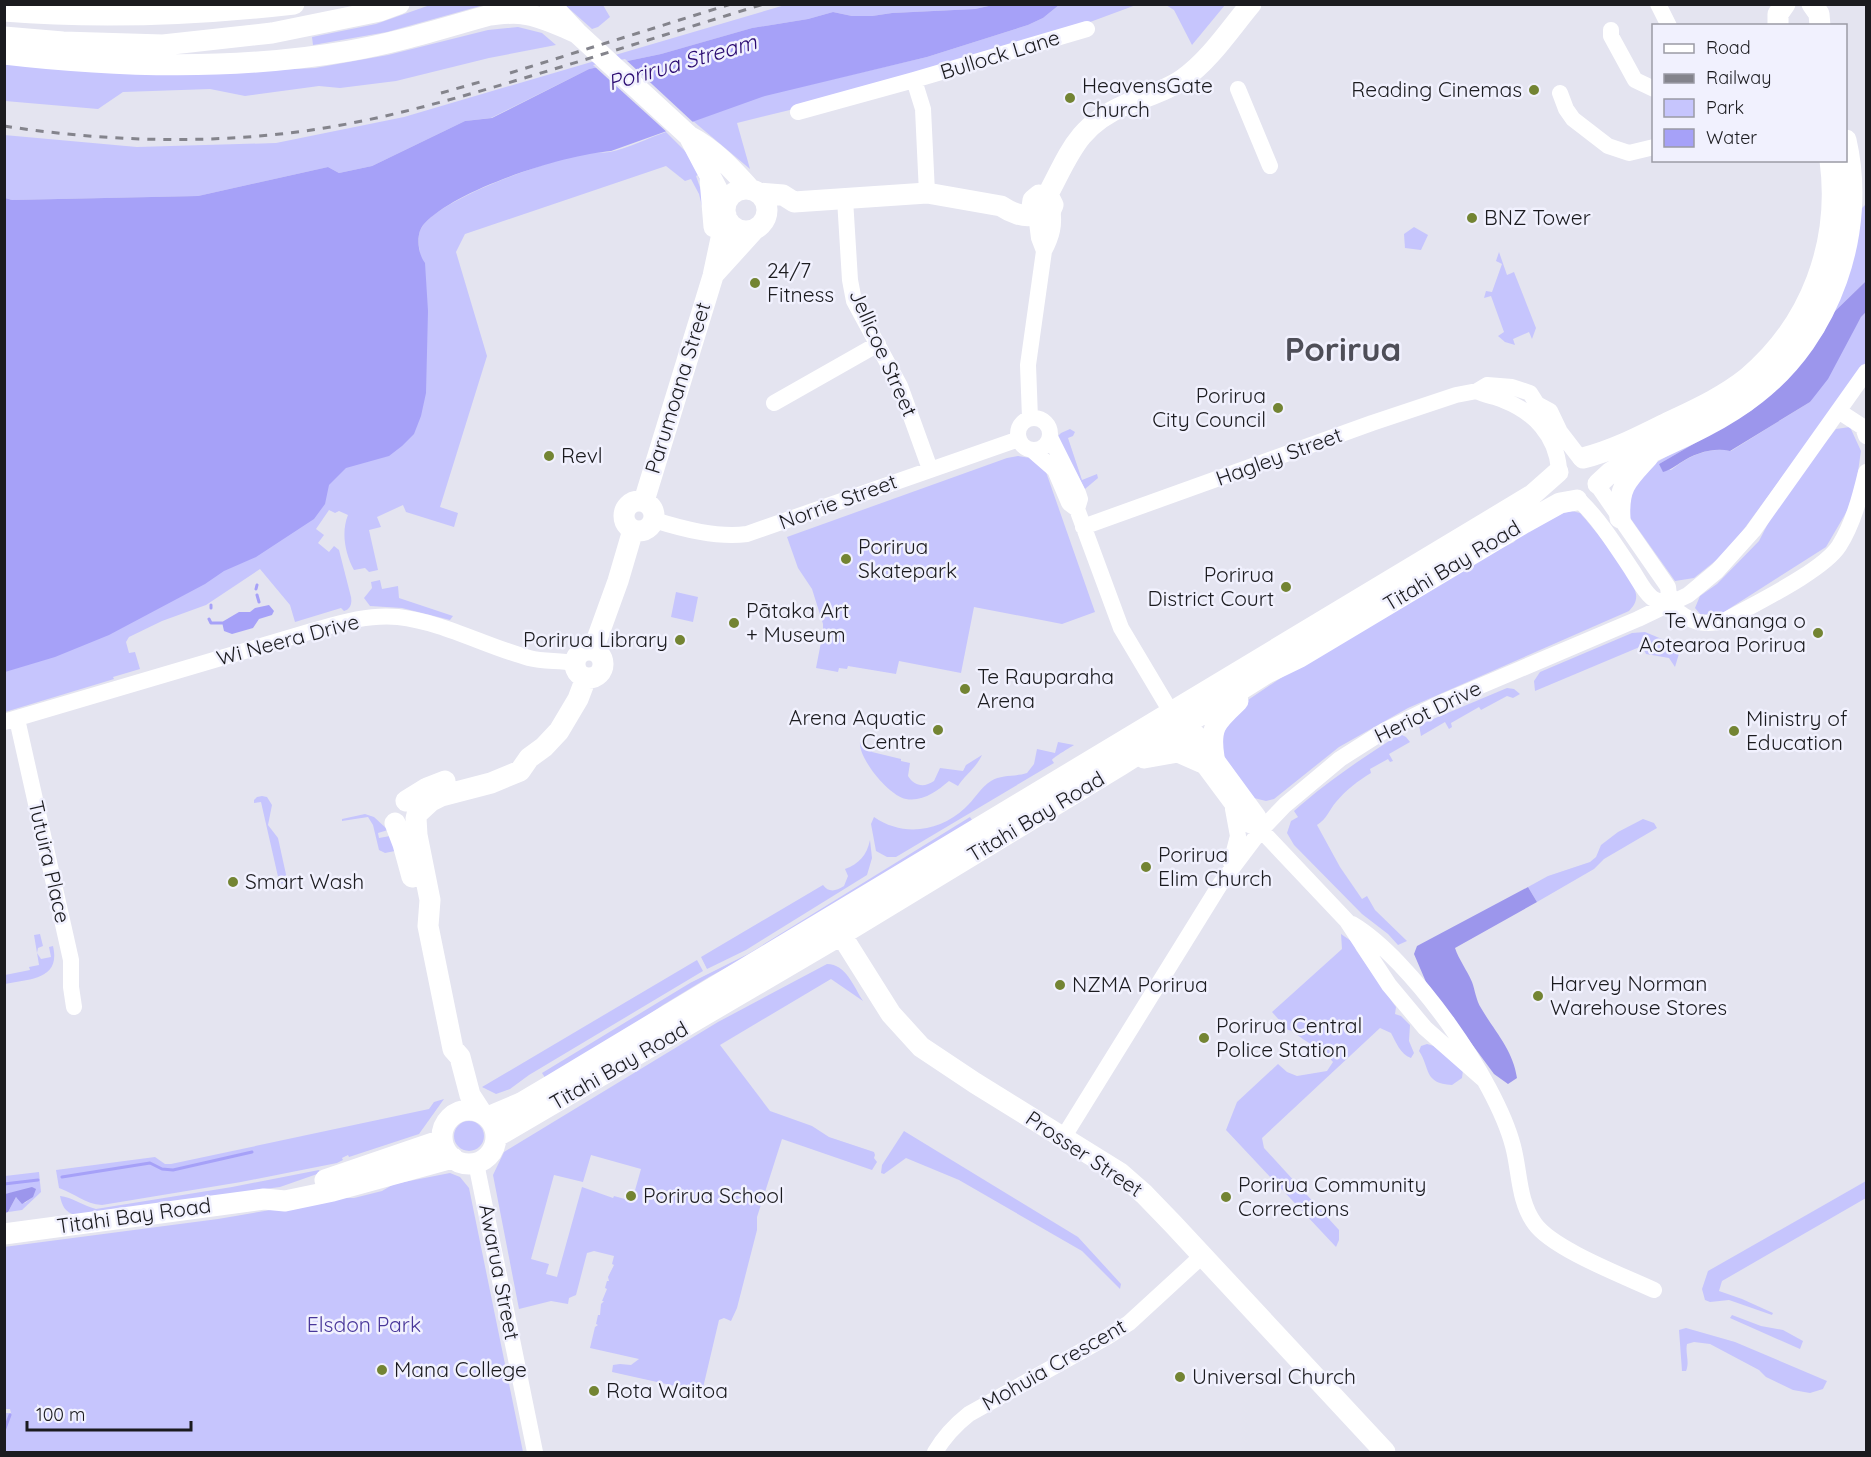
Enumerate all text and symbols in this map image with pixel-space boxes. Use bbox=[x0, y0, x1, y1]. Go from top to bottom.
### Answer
street label: Bullock Lane bbox=[937, 24, 1063, 85]
legend bbox=[1652, 24, 1847, 162]
water label: Porirua Stream bbox=[604, 27, 760, 97]
text: Road bbox=[1706, 36, 1751, 59]
text: Railway bbox=[1706, 66, 1772, 89]
place label: HeavensGate Church bbox=[1082, 72, 1213, 122]
place label: Reading Cinemas bbox=[1351, 76, 1522, 102]
marker: Reading Cinemas bbox=[1527, 83, 1541, 97]
marker: HeavensGate Church bbox=[1063, 91, 1077, 105]
text: Park bbox=[1706, 96, 1744, 119]
text: Water bbox=[1706, 126, 1757, 149]
place label: BNZ Tower bbox=[1484, 204, 1591, 230]
marker: BNZ Tower bbox=[1465, 211, 1479, 225]
place label: 24/7 Fitness bbox=[767, 257, 834, 307]
marker: 24/7 Fitness bbox=[748, 276, 762, 290]
street label: Jellicoe Street bbox=[844, 285, 924, 420]
street label: Parumoana Street bbox=[639, 299, 715, 476]
district label: Porirua bbox=[1285, 328, 1401, 369]
place label: Porirua City Council bbox=[1152, 382, 1266, 432]
marker: Porirua City Council bbox=[1271, 401, 1285, 415]
street label: Hagley Street bbox=[1212, 421, 1345, 491]
place label: Revl bbox=[561, 442, 603, 468]
marker: Revl bbox=[542, 449, 556, 463]
street label: Norrie Street bbox=[775, 468, 900, 534]
street label: Titahi Bay Road bbox=[1378, 514, 1525, 616]
place label: Porirua Skatepark bbox=[858, 533, 957, 583]
marker: Porirua Skatepark bbox=[839, 552, 853, 566]
place label: Porirua District Court bbox=[1148, 561, 1274, 611]
marker: Porirua District Court bbox=[1279, 580, 1293, 594]
place label: Pātaka Art + Museum bbox=[746, 597, 849, 647]
place label: Te Wānanga o Aotearoa Porirua bbox=[1639, 607, 1806, 657]
street label: Wi Neera Drive bbox=[214, 608, 362, 671]
marker: Pātaka Art + Museum bbox=[727, 616, 741, 630]
place label: Porirua Library bbox=[523, 626, 668, 652]
marker: Te Wānanga o Aotearoa Porirua bbox=[1811, 626, 1825, 640]
marker: Porirua Library bbox=[673, 633, 687, 647]
place label: Te Rauparaha Arena bbox=[977, 663, 1114, 713]
street label: Heriot Drive bbox=[1370, 674, 1485, 748]
marker: Te Rauparaha Arena bbox=[958, 682, 972, 696]
place label: Arena Aquatic Centre bbox=[789, 704, 926, 754]
place label: Ministry of Education bbox=[1746, 705, 1848, 755]
marker: Arena Aquatic Centre bbox=[931, 723, 945, 737]
marker: Ministry of Education bbox=[1727, 724, 1741, 738]
street label: Titahi Bay Road bbox=[962, 765, 1109, 867]
street label: Tutuira Place bbox=[23, 798, 77, 925]
place label: Porirua Elim Church bbox=[1158, 841, 1272, 891]
marker: Porirua Elim Church bbox=[1139, 860, 1153, 874]
place label: Smart Wash bbox=[245, 868, 364, 894]
marker: Smart Wash bbox=[226, 875, 240, 889]
place label: Harvey Norman Warehouse Stores bbox=[1550, 970, 1727, 1020]
place label: NZMA Porirua bbox=[1072, 971, 1208, 997]
marker: NZMA Porirua bbox=[1053, 978, 1067, 992]
marker: Harvey Norman Warehouse Stores bbox=[1531, 989, 1545, 1003]
place label: Porirua Central Police Station bbox=[1216, 1012, 1362, 1062]
street label: Titahi Bay Road bbox=[545, 1015, 692, 1115]
marker: Porirua Central Police Station bbox=[1197, 1031, 1211, 1045]
street label: Prosser Street bbox=[1021, 1104, 1148, 1202]
place label: Porirua Community Corrections bbox=[1238, 1171, 1426, 1221]
place label: Porirua School bbox=[643, 1182, 784, 1208]
marker: Porirua School bbox=[624, 1189, 638, 1203]
marker: Porirua Community Corrections bbox=[1219, 1190, 1233, 1204]
street label: Titahi Bay Road bbox=[55, 1191, 213, 1239]
street label: Awarua Street bbox=[474, 1202, 526, 1342]
park label: Elsdon Park bbox=[307, 1311, 421, 1337]
street label: Mohuia Crescent bbox=[977, 1312, 1130, 1416]
place label: Mana College bbox=[394, 1356, 527, 1382]
marker: Mana College bbox=[375, 1363, 389, 1377]
place label: Universal Church bbox=[1192, 1363, 1356, 1389]
marker: Universal Church bbox=[1173, 1370, 1187, 1384]
place label: Rota Waitoa bbox=[606, 1377, 728, 1403]
marker: Rota Waitoa bbox=[587, 1384, 601, 1398]
scale bar bbox=[27, 1394, 190, 1432]
text: 100 m bbox=[36, 1403, 85, 1426]

